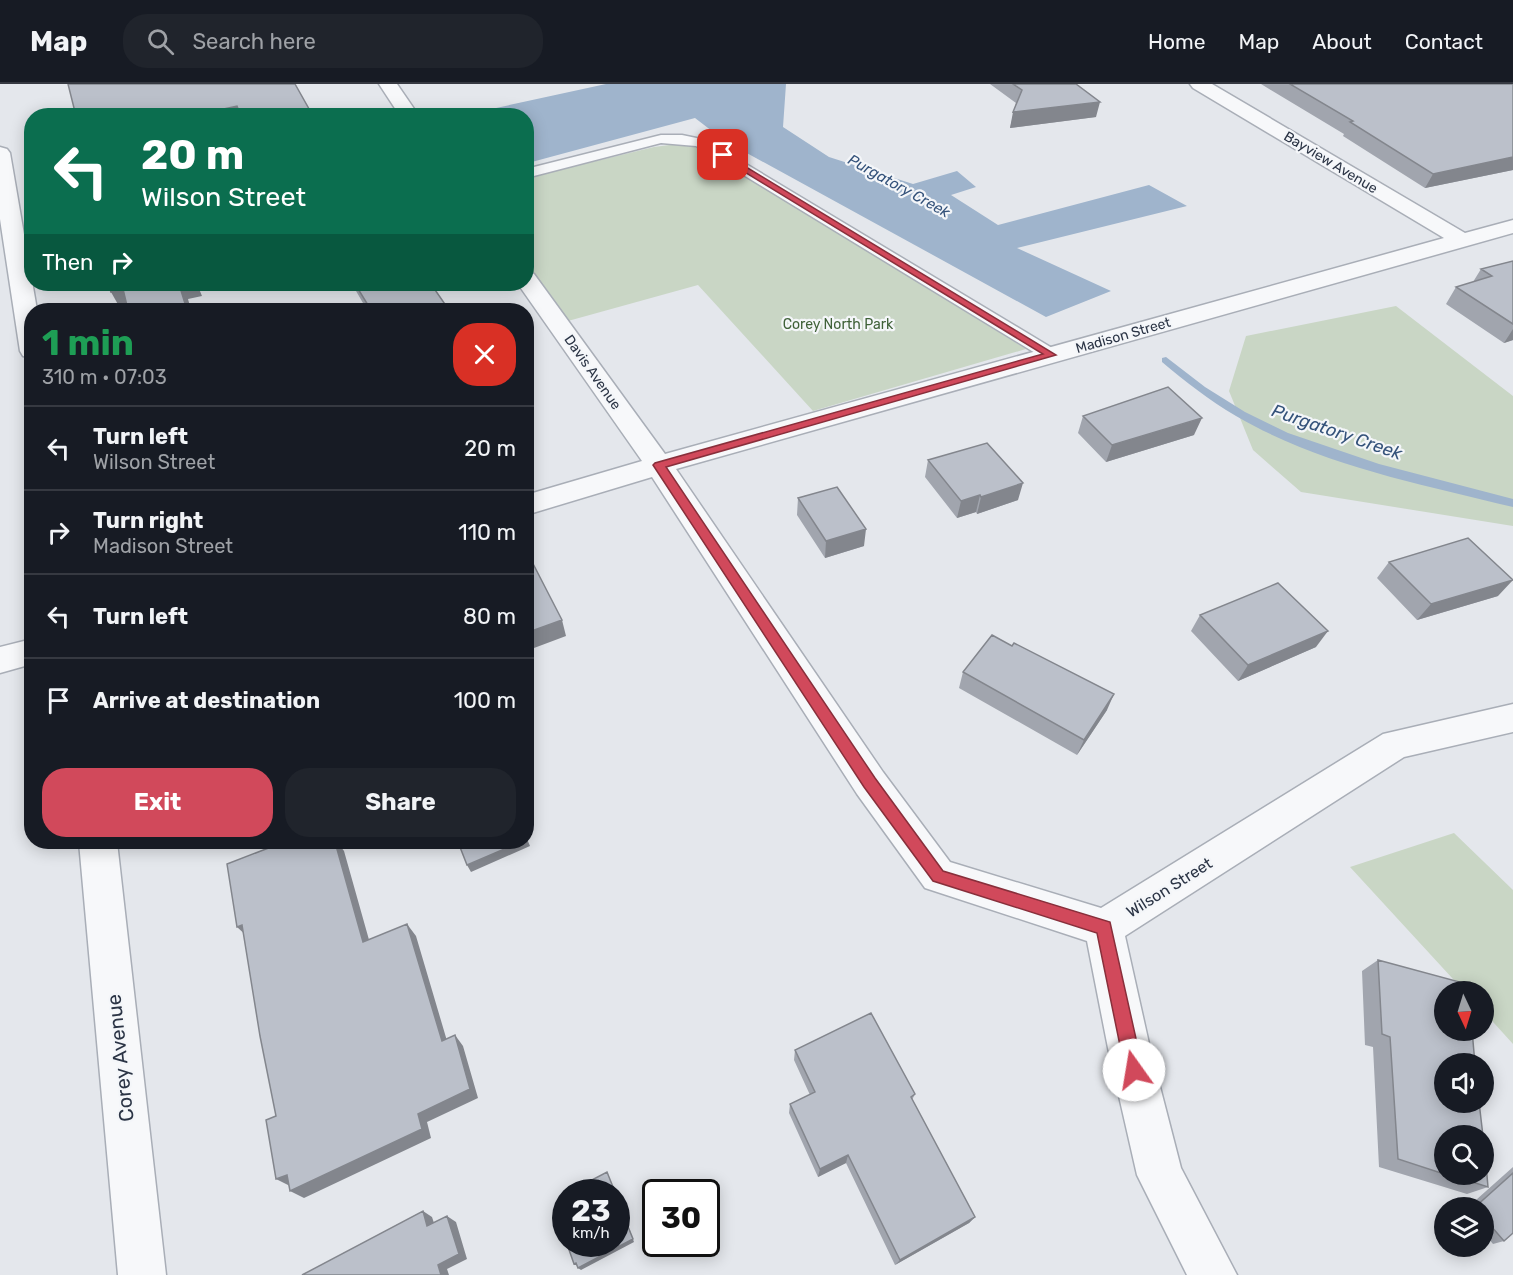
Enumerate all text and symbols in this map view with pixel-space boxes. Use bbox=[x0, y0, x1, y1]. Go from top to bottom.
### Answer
search box bbox=[123, 14, 543, 68]
text: Map bbox=[30, 25, 87, 58]
icon: search bbox=[144, 25, 177, 58]
text: Search here bbox=[192, 28, 316, 55]
text: Home bbox=[1148, 29, 1205, 54]
text: Map bbox=[1238, 29, 1279, 54]
text: About bbox=[1312, 29, 1372, 54]
text: Contact bbox=[1405, 29, 1483, 54]
street label: Bayview Avenue bbox=[1281, 128, 1381, 197]
pin bbox=[697, 129, 748, 180]
text: 20 m bbox=[141, 130, 244, 180]
icon: left bbox=[42, 132, 120, 210]
icon: arrive bbox=[706, 138, 739, 171]
water label: Purgatory Creek bbox=[845, 151, 953, 222]
text: Wilson Street bbox=[141, 181, 306, 213]
icon: right bbox=[105, 246, 138, 279]
text: Then bbox=[42, 249, 93, 276]
street label: Madison Street bbox=[1074, 314, 1173, 357]
park label: Corey North Park bbox=[783, 316, 894, 333]
text: 1 min bbox=[42, 321, 134, 364]
button: close bbox=[453, 323, 516, 386]
street label: Davis Avenue bbox=[560, 332, 625, 413]
text: 310 m · 07:03 bbox=[42, 365, 167, 389]
water label: Purgatory Creek bbox=[1269, 399, 1406, 465]
text: Turn left bbox=[93, 423, 188, 450]
icon: left bbox=[42, 432, 75, 465]
text: 20 m bbox=[464, 435, 516, 462]
text: Wilson Street bbox=[93, 450, 215, 474]
text: Turn right bbox=[93, 507, 203, 534]
icon: right bbox=[42, 516, 75, 549]
text: 110 m bbox=[458, 519, 516, 546]
text: Madison Street bbox=[93, 534, 233, 558]
icon: left bbox=[42, 600, 75, 633]
text: Turn left bbox=[93, 603, 188, 630]
text: 80 m bbox=[463, 603, 516, 630]
icon: arrive bbox=[42, 684, 75, 717]
text: Arrive at destination bbox=[93, 687, 320, 714]
text: 100 m bbox=[454, 687, 516, 714]
button: Exit bbox=[42, 768, 273, 837]
button: Share bbox=[285, 768, 516, 837]
street label: Wilson Street bbox=[1123, 853, 1216, 921]
north arrow bbox=[1434, 981, 1494, 1041]
map controls bbox=[1434, 981, 1494, 1257]
street label: Corey Avenue bbox=[101, 993, 139, 1123]
position arrow bbox=[1102, 1038, 1166, 1102]
button: sound bbox=[1434, 1053, 1494, 1113]
button: search bbox=[1434, 1125, 1494, 1185]
speed limit sign: 30 bbox=[642, 1179, 720, 1257]
text: 23 bbox=[571, 1193, 611, 1229]
button: layers bbox=[1434, 1197, 1494, 1257]
text: km/h bbox=[572, 1224, 610, 1242]

